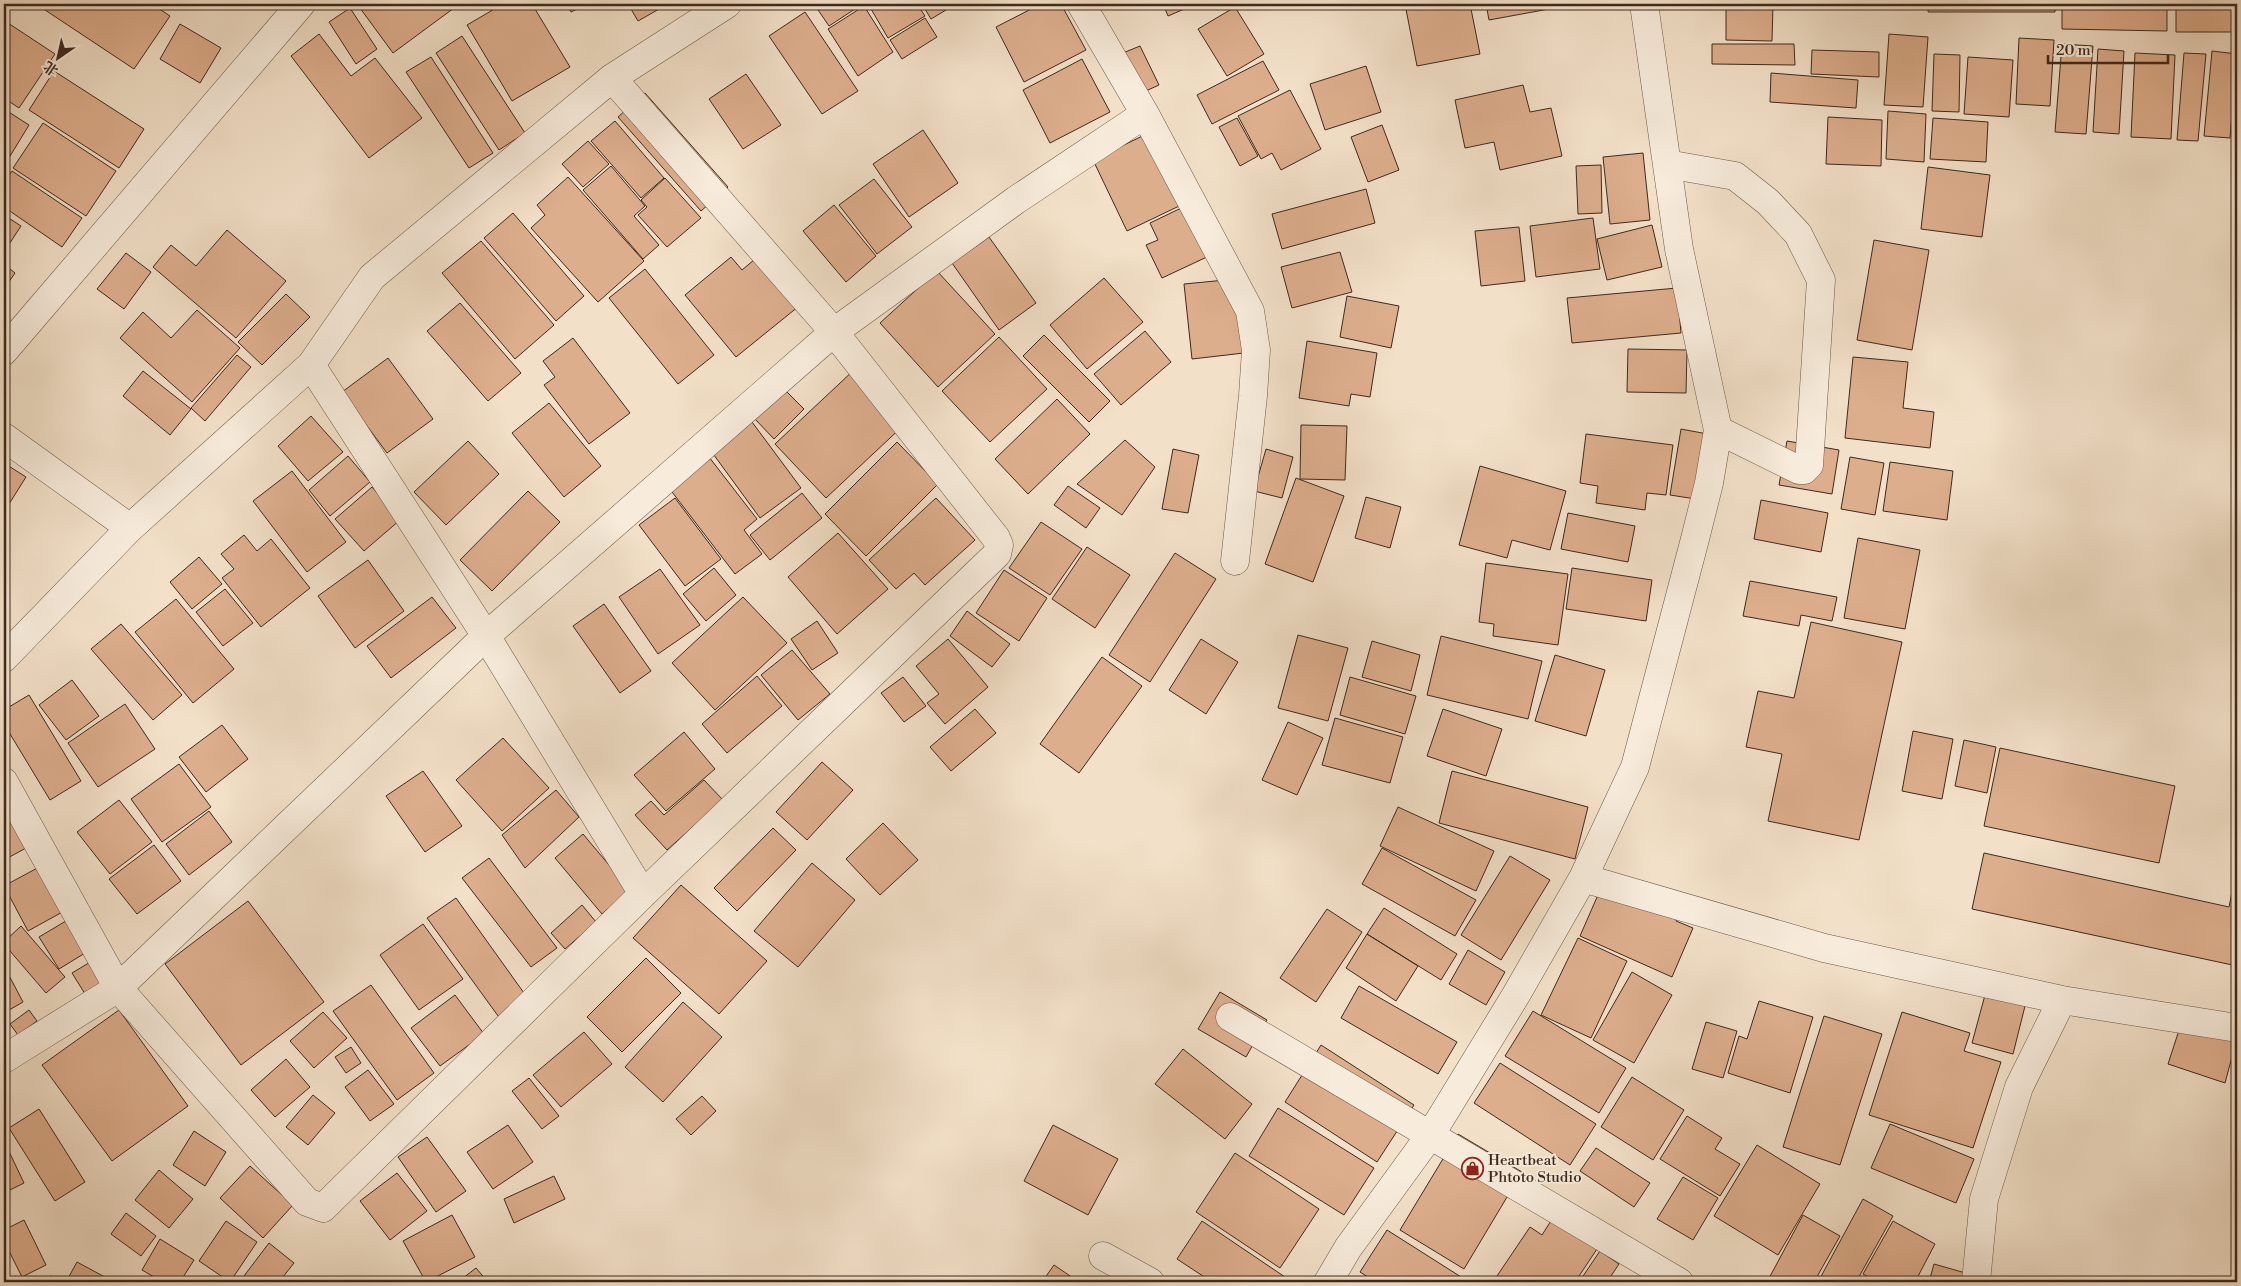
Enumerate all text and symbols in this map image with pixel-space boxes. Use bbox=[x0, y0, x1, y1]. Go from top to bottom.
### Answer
north arrow bbox=[32, 32, 82, 82]
scale bar bbox=[2048, 32, 2168, 64]
text: 20 m bbox=[2056, 41, 2091, 60]
text: 北 bbox=[40, 57, 62, 79]
place label: Heartbeat Phtoto Studio bbox=[1488, 1151, 1582, 1187]
shop icon: Heartbeat Phtoto Studio bbox=[1460, 1157, 1484, 1181]

